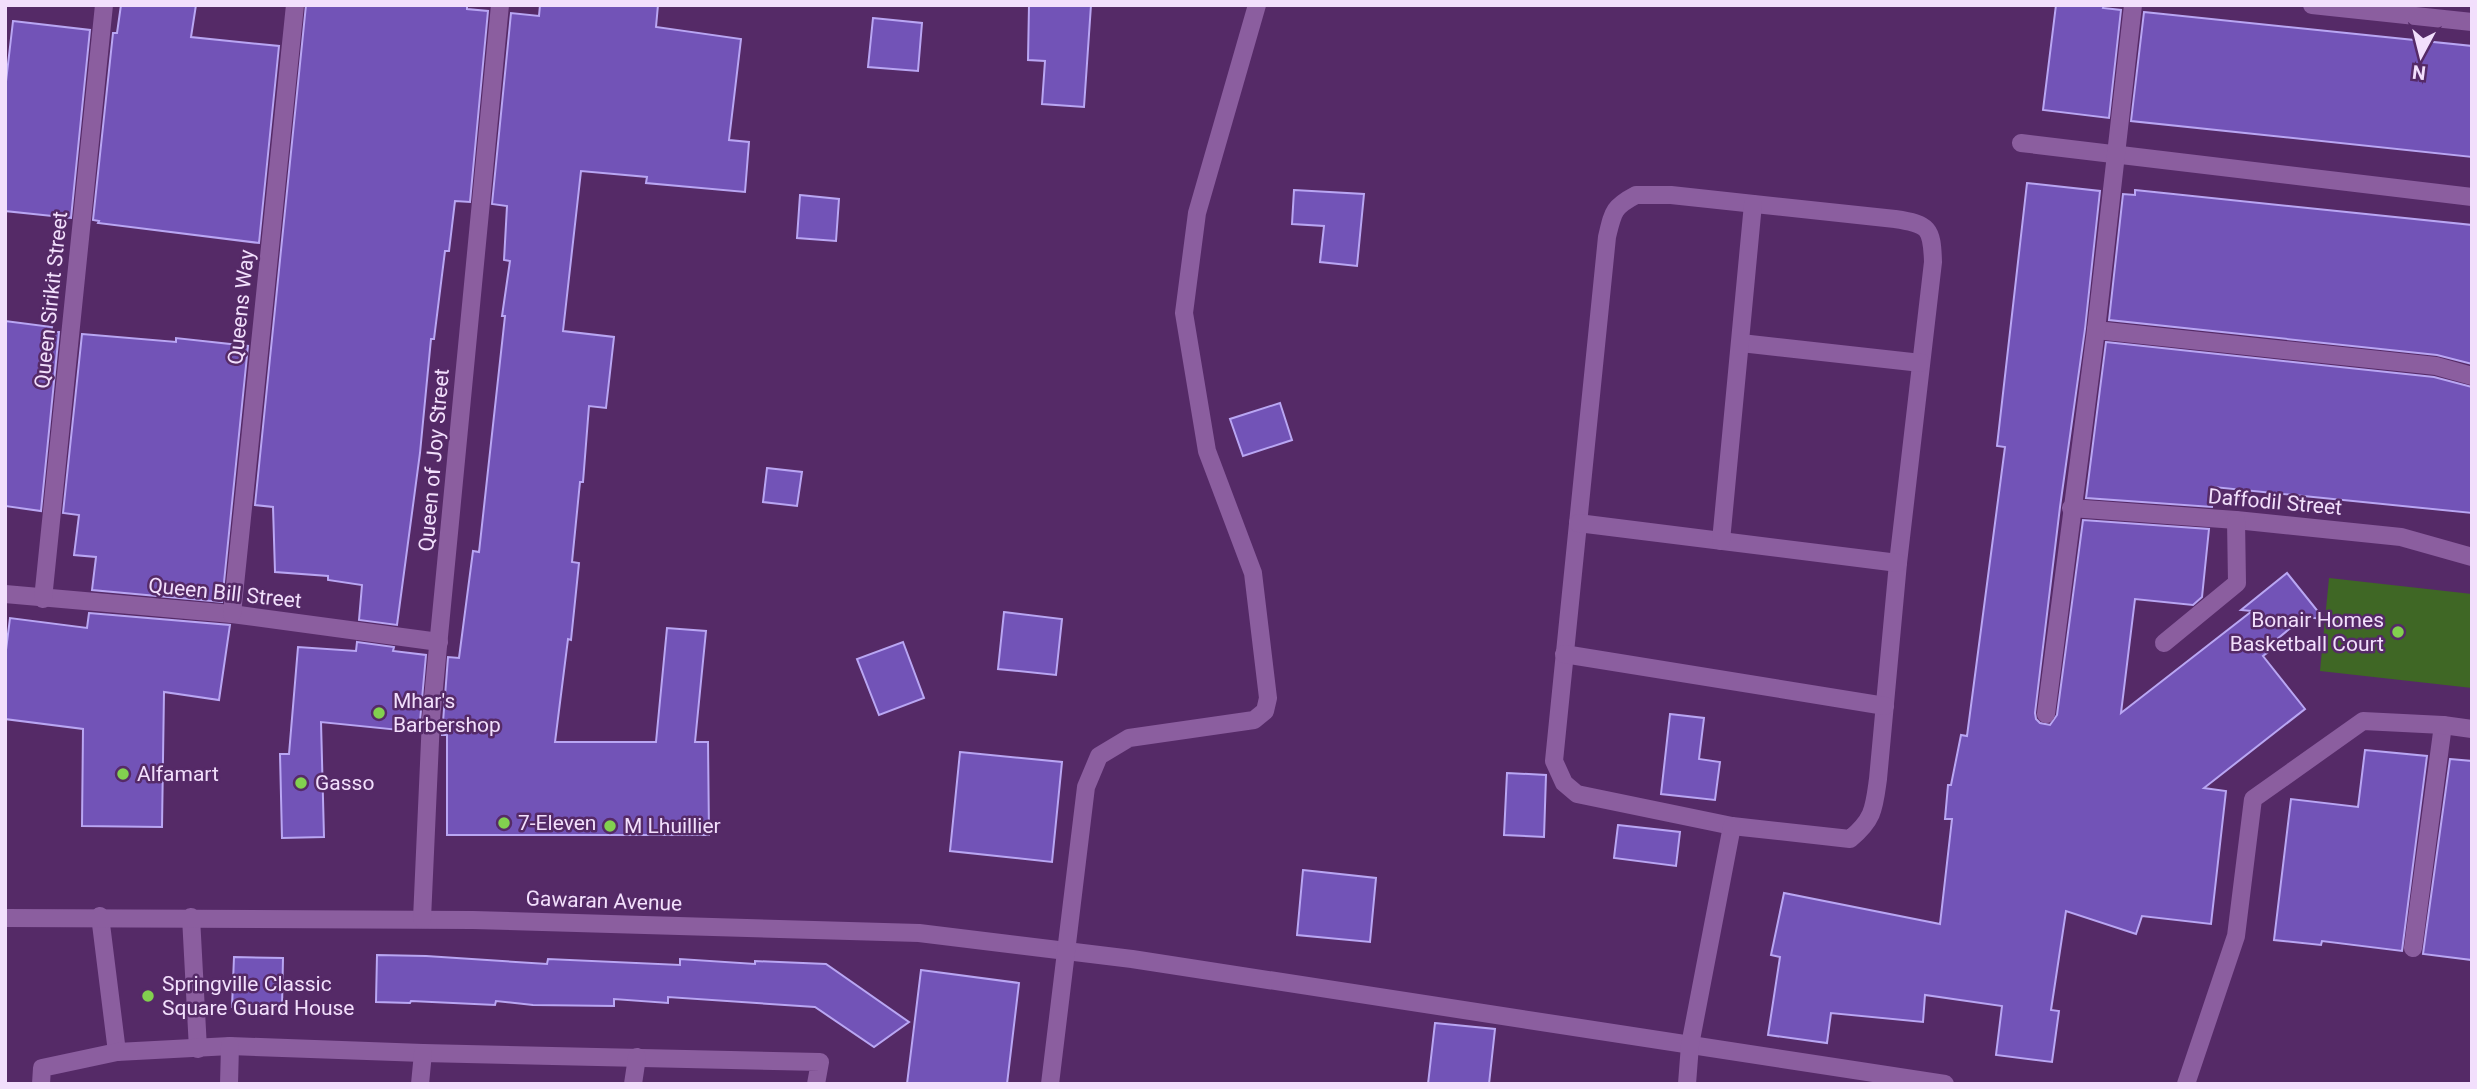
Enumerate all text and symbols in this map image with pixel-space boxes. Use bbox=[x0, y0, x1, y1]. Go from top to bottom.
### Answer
north arrow bbox=[2386, 21, 2456, 91]
text: N bbox=[2411, 60, 2427, 85]
street label: Queen Sirikit Street bbox=[30, 210, 72, 390]
street label: Queens Way bbox=[223, 248, 259, 366]
street label: Queen of Joy Street bbox=[414, 367, 454, 552]
street label: Daffodil Street bbox=[2207, 484, 2343, 520]
street label: Queen Bill Street bbox=[147, 573, 303, 613]
place label: Bonair Homes Basketball Court bbox=[2230, 608, 2384, 656]
marker: Bonair Homes Basketball Court bbox=[2390, 624, 2406, 640]
place label: Mhar's Barbershop bbox=[393, 689, 501, 737]
marker: Mhar's Barbershop bbox=[371, 705, 387, 721]
place label: Alfamart bbox=[137, 762, 219, 786]
marker: Alfamart bbox=[115, 766, 131, 782]
place label: Gasso bbox=[315, 771, 374, 795]
marker: Gasso bbox=[293, 775, 309, 791]
place label: 7-Eleven bbox=[518, 811, 596, 835]
place label: M Lhuillier bbox=[624, 814, 721, 838]
marker: 7-Eleven bbox=[496, 815, 512, 831]
marker: M Lhuillier bbox=[602, 818, 618, 834]
street label: Gawaran Avenue bbox=[525, 886, 683, 916]
place label: Springville Classic Square Guard House bbox=[162, 972, 354, 1020]
marker: Springville Classic Square Guard House bbox=[140, 988, 156, 1004]

